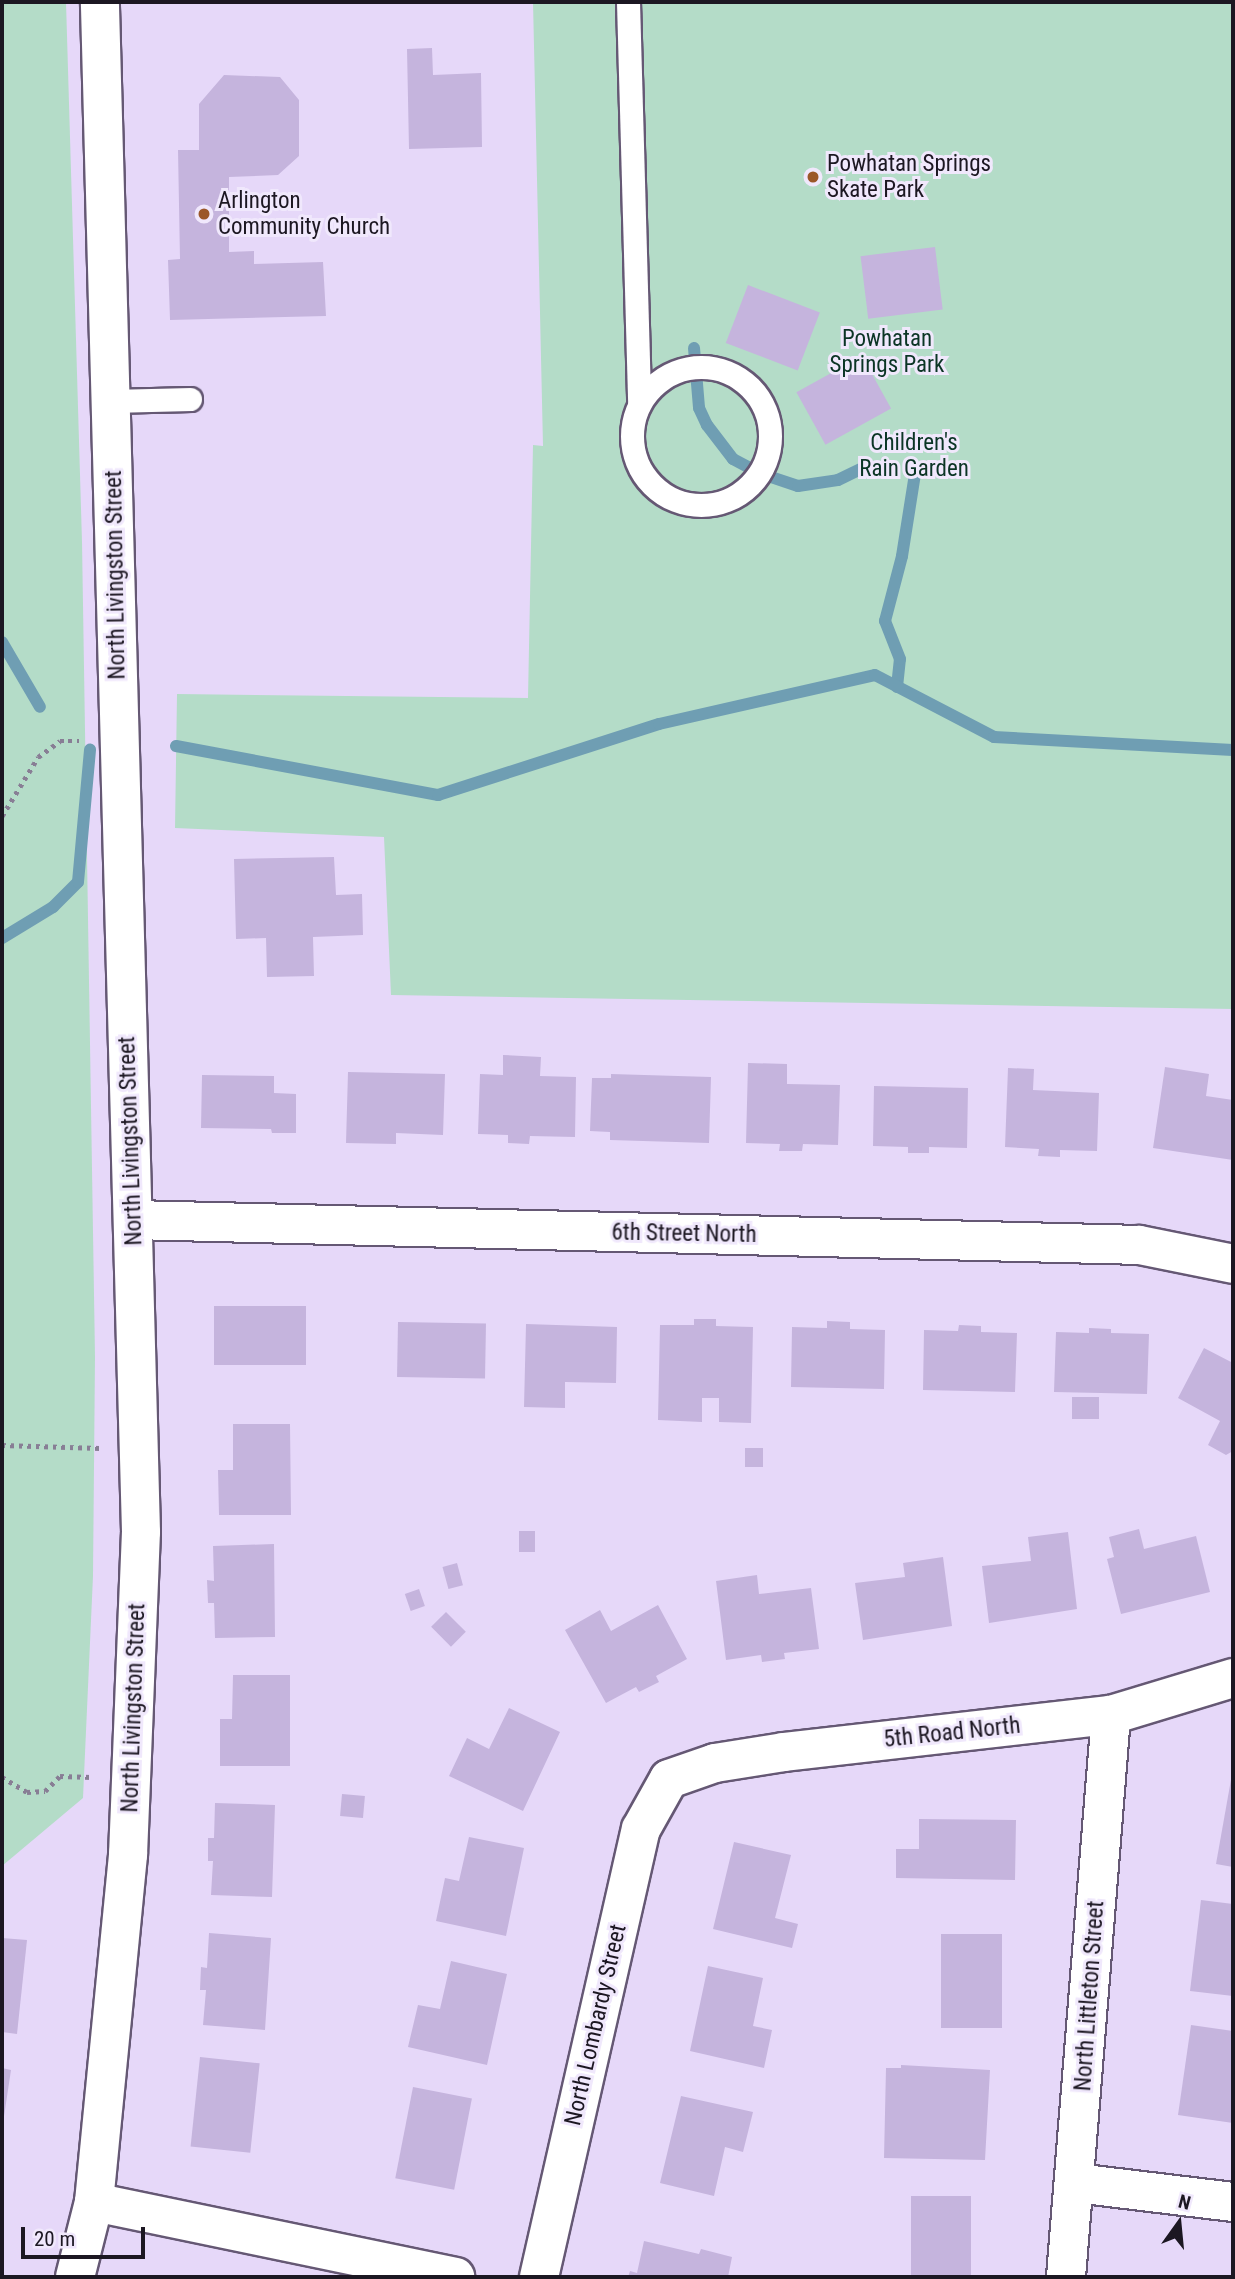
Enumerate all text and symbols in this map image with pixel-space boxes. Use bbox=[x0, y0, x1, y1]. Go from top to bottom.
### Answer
place label: Powhatan Springs Skate Park bbox=[827, 150, 991, 204]
marker: Powhatan Springs Skate Park bbox=[805, 169, 821, 185]
place label: Arlington Community Church bbox=[218, 187, 390, 241]
marker: Arlington Community Church bbox=[196, 206, 212, 222]
park label: Powhatan Springs Park bbox=[830, 325, 944, 379]
park label: Children's Rain Garden bbox=[859, 429, 969, 483]
street label: North Livingston Street bbox=[100, 470, 132, 680]
street label: North Livingston Street bbox=[114, 1036, 148, 1246]
street label: 6th Street North bbox=[611, 1219, 757, 1249]
street label: North Livingston Street bbox=[117, 1603, 151, 1813]
street label: 5th Road North bbox=[882, 1712, 1022, 1754]
street label: North Littleton Street bbox=[1070, 1900, 1110, 2092]
street label: North Lombardy Street bbox=[559, 1922, 633, 2128]
north arrow bbox=[1144, 2188, 1214, 2258]
text: N bbox=[1176, 2190, 1193, 2215]
scale bar bbox=[24, 2212, 149, 2256]
text: 20 m bbox=[34, 2227, 75, 2251]

